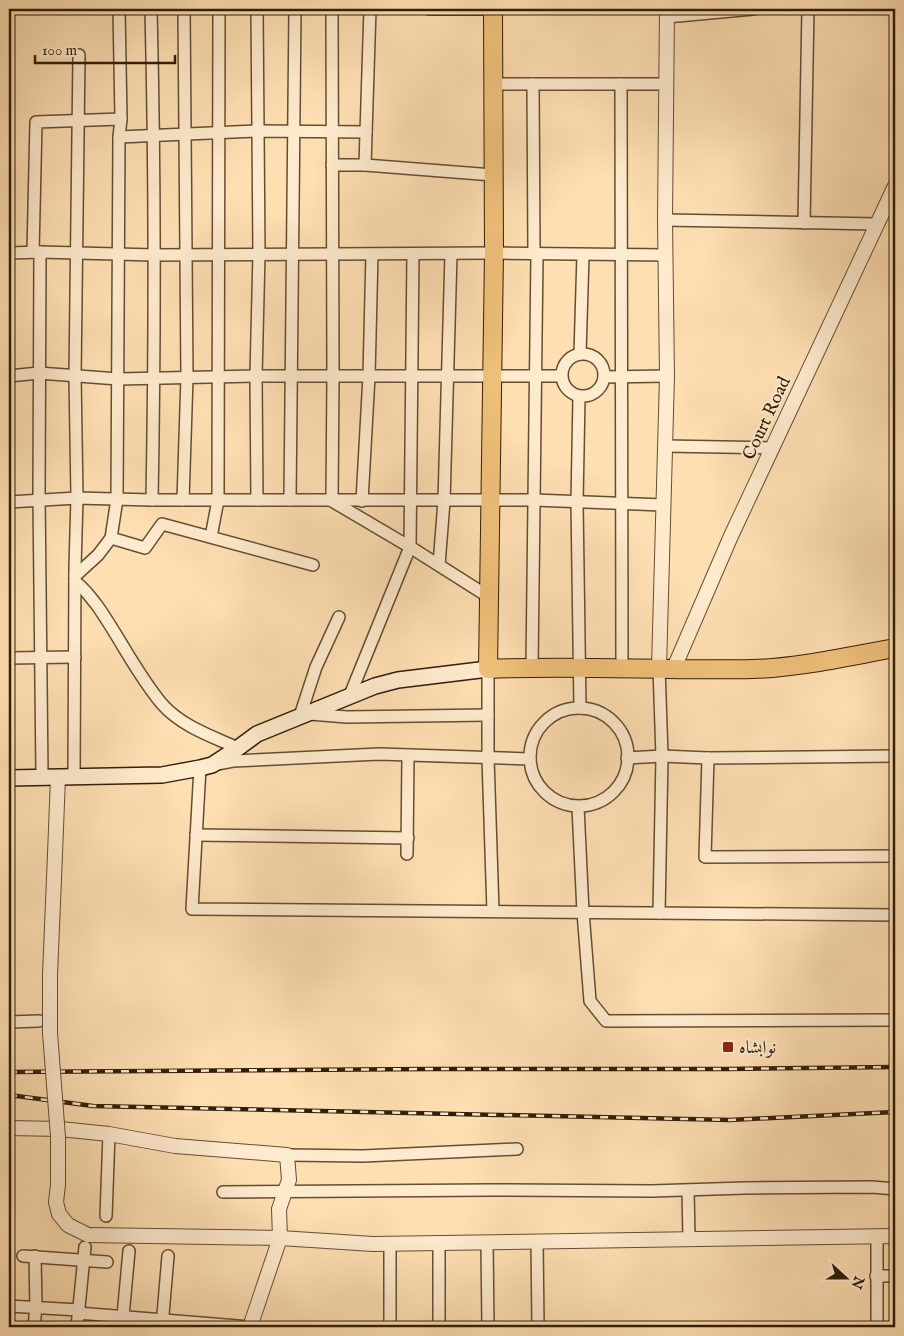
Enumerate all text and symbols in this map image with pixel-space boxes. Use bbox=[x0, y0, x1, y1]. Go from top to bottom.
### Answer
scale bar bbox=[35, 32, 175, 64]
text: 100 m bbox=[42, 41, 78, 60]
street label: Court Road bbox=[738, 373, 797, 464]
place label: نوابشاہ bbox=[739, 1037, 776, 1060]
marker: نوابشاہ bbox=[721, 1040, 735, 1054]
north arrow bbox=[822, 1254, 872, 1304]
text: N bbox=[847, 1272, 868, 1291]

